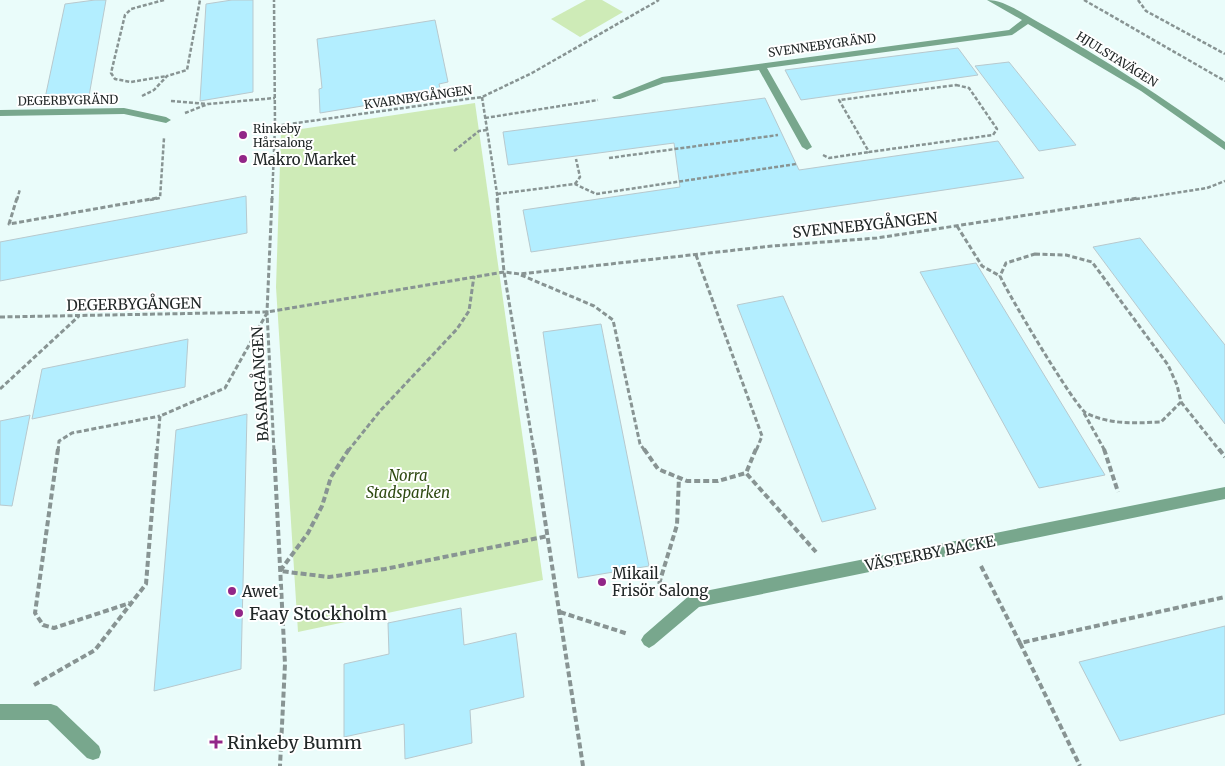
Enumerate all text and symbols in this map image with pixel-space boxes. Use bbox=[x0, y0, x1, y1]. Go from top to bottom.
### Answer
street label: HJULSTAVÄGEN bbox=[1074, 28, 1161, 90]
street label: SVENNEBYGRÄND bbox=[767, 30, 877, 60]
street label: KVARNBYGÅNGEN bbox=[363, 81, 474, 112]
street label: DEGERBYGRÄND bbox=[18, 92, 118, 108]
place label: Rinkeby Hårsalong bbox=[253, 121, 313, 150]
marker: Rinkeby Hårsalong bbox=[237, 129, 249, 141]
place label: Makro Market bbox=[253, 150, 356, 169]
marker: Makro Market bbox=[237, 153, 249, 165]
street label: SVENNEBYGÅNGEN bbox=[791, 206, 939, 242]
street label: DEGERBYGÅNGEN bbox=[66, 291, 202, 315]
street label: BASARGÅNGEN bbox=[245, 326, 273, 442]
park label: Norra Stadsparken bbox=[366, 466, 450, 502]
street label: VÄSTERBY BACKE bbox=[863, 531, 997, 575]
place label: Mikail Frisör Salong bbox=[612, 564, 708, 600]
marker: Mikail Frisör Salong bbox=[596, 576, 608, 588]
place label: Awet bbox=[241, 582, 278, 601]
marker: Awet bbox=[226, 585, 238, 597]
place label: Faay Stockholm bbox=[249, 602, 387, 625]
marker: Faay Stockholm bbox=[233, 607, 245, 619]
place label: Rinkeby Bumm bbox=[227, 731, 362, 754]
marker: Rinkeby Bumm bbox=[209, 735, 223, 749]

